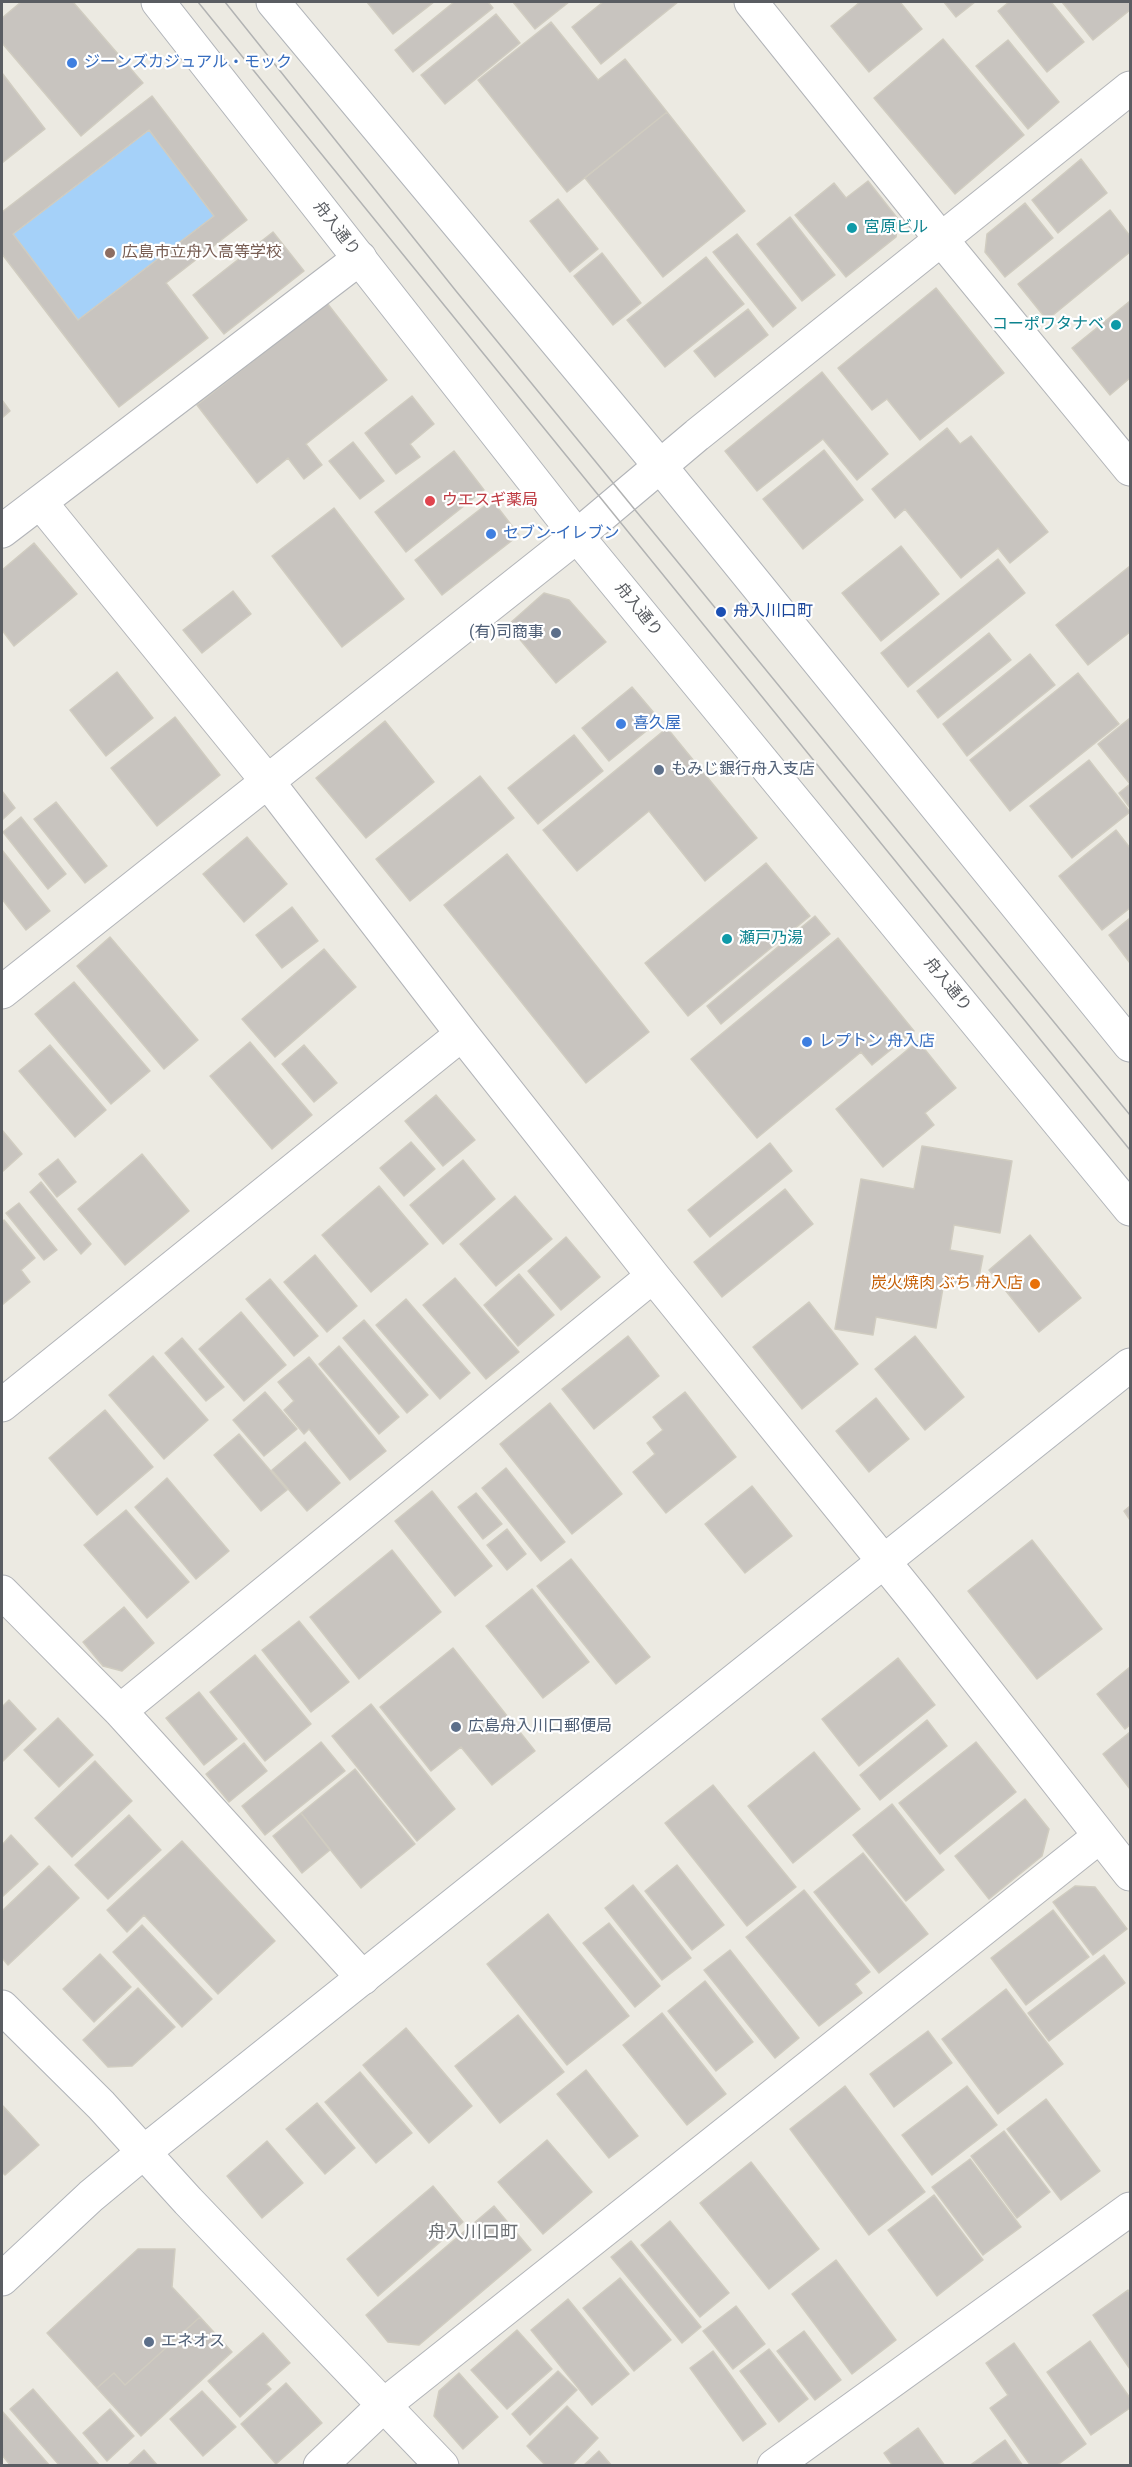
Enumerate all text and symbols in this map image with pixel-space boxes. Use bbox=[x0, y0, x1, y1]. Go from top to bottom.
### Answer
place label: ジーンズカジュアル・モック bbox=[84, 53, 292, 73]
marker: ジーンズカジュアル・モック bbox=[65, 56, 79, 70]
street label: 舟入通り bbox=[309, 198, 363, 260]
place label: 宮原ビル bbox=[864, 218, 928, 238]
marker: 宮原ビル bbox=[845, 221, 859, 235]
place label: 広島市立舟入高等学校 bbox=[122, 243, 282, 263]
marker: 広島市立舟入高等学校 bbox=[103, 246, 117, 260]
place label: コーポワタナベ bbox=[992, 315, 1104, 335]
marker: コーポワタナベ bbox=[1109, 318, 1123, 332]
place label: ウエスギ薬局 bbox=[442, 491, 538, 511]
marker: ウエスギ薬局 bbox=[423, 494, 437, 508]
place label: セブン-イレブン bbox=[503, 524, 619, 544]
marker: セブン-イレブン bbox=[484, 527, 498, 541]
street label: 舟入通り bbox=[610, 579, 666, 641]
place label: 舟入川口町 bbox=[733, 602, 813, 622]
marker: 舟入川口町 bbox=[714, 605, 728, 619]
place label: (有)司商事 bbox=[469, 623, 544, 643]
marker: (有)司商事 bbox=[549, 626, 563, 640]
place label: 喜久屋 bbox=[633, 714, 681, 734]
marker: 喜久屋 bbox=[614, 717, 628, 731]
place label: もみじ銀行舟入支店 bbox=[671, 760, 815, 780]
marker: もみじ銀行舟入支店 bbox=[652, 763, 666, 777]
place label: 瀬戸乃湯 bbox=[739, 929, 803, 949]
marker: 瀬戸乃湯 bbox=[720, 932, 734, 946]
street label: 舟入通り bbox=[919, 954, 975, 1016]
place label: レプトン 舟入店 bbox=[819, 1032, 935, 1052]
marker: レプトン 舟入店 bbox=[800, 1035, 814, 1049]
place label: 炭火焼肉 ぶち 舟入店 bbox=[871, 1274, 1023, 1294]
marker: 炭火焼肉 ぶち 舟入店 bbox=[1028, 1277, 1042, 1291]
place label: 広島舟入川口郵便局 bbox=[468, 1717, 612, 1737]
marker: 広島舟入川口郵便局 bbox=[449, 1720, 463, 1734]
district label: 舟入川口町 bbox=[428, 2222, 518, 2244]
place label: エネオス bbox=[161, 2332, 225, 2352]
marker: エネオス bbox=[142, 2335, 156, 2349]

